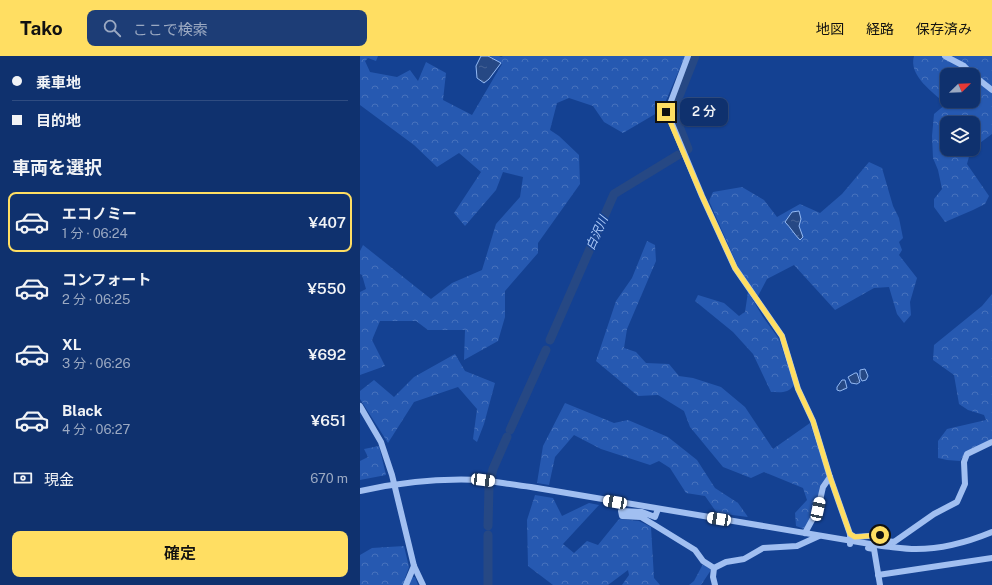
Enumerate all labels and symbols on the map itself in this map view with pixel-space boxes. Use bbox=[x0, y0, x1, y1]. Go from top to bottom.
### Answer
north arrow bbox=[940, 68, 980, 108]
callout: 2 分 bbox=[680, 98, 728, 126]
route end bbox=[657, 103, 675, 121]
water label: 白沢川 bbox=[583, 212, 612, 252]
car bbox=[470, 473, 496, 487]
car bbox=[602, 494, 628, 510]
car bbox=[810, 496, 826, 522]
car bbox=[706, 511, 732, 527]
route start bbox=[871, 526, 889, 544]

